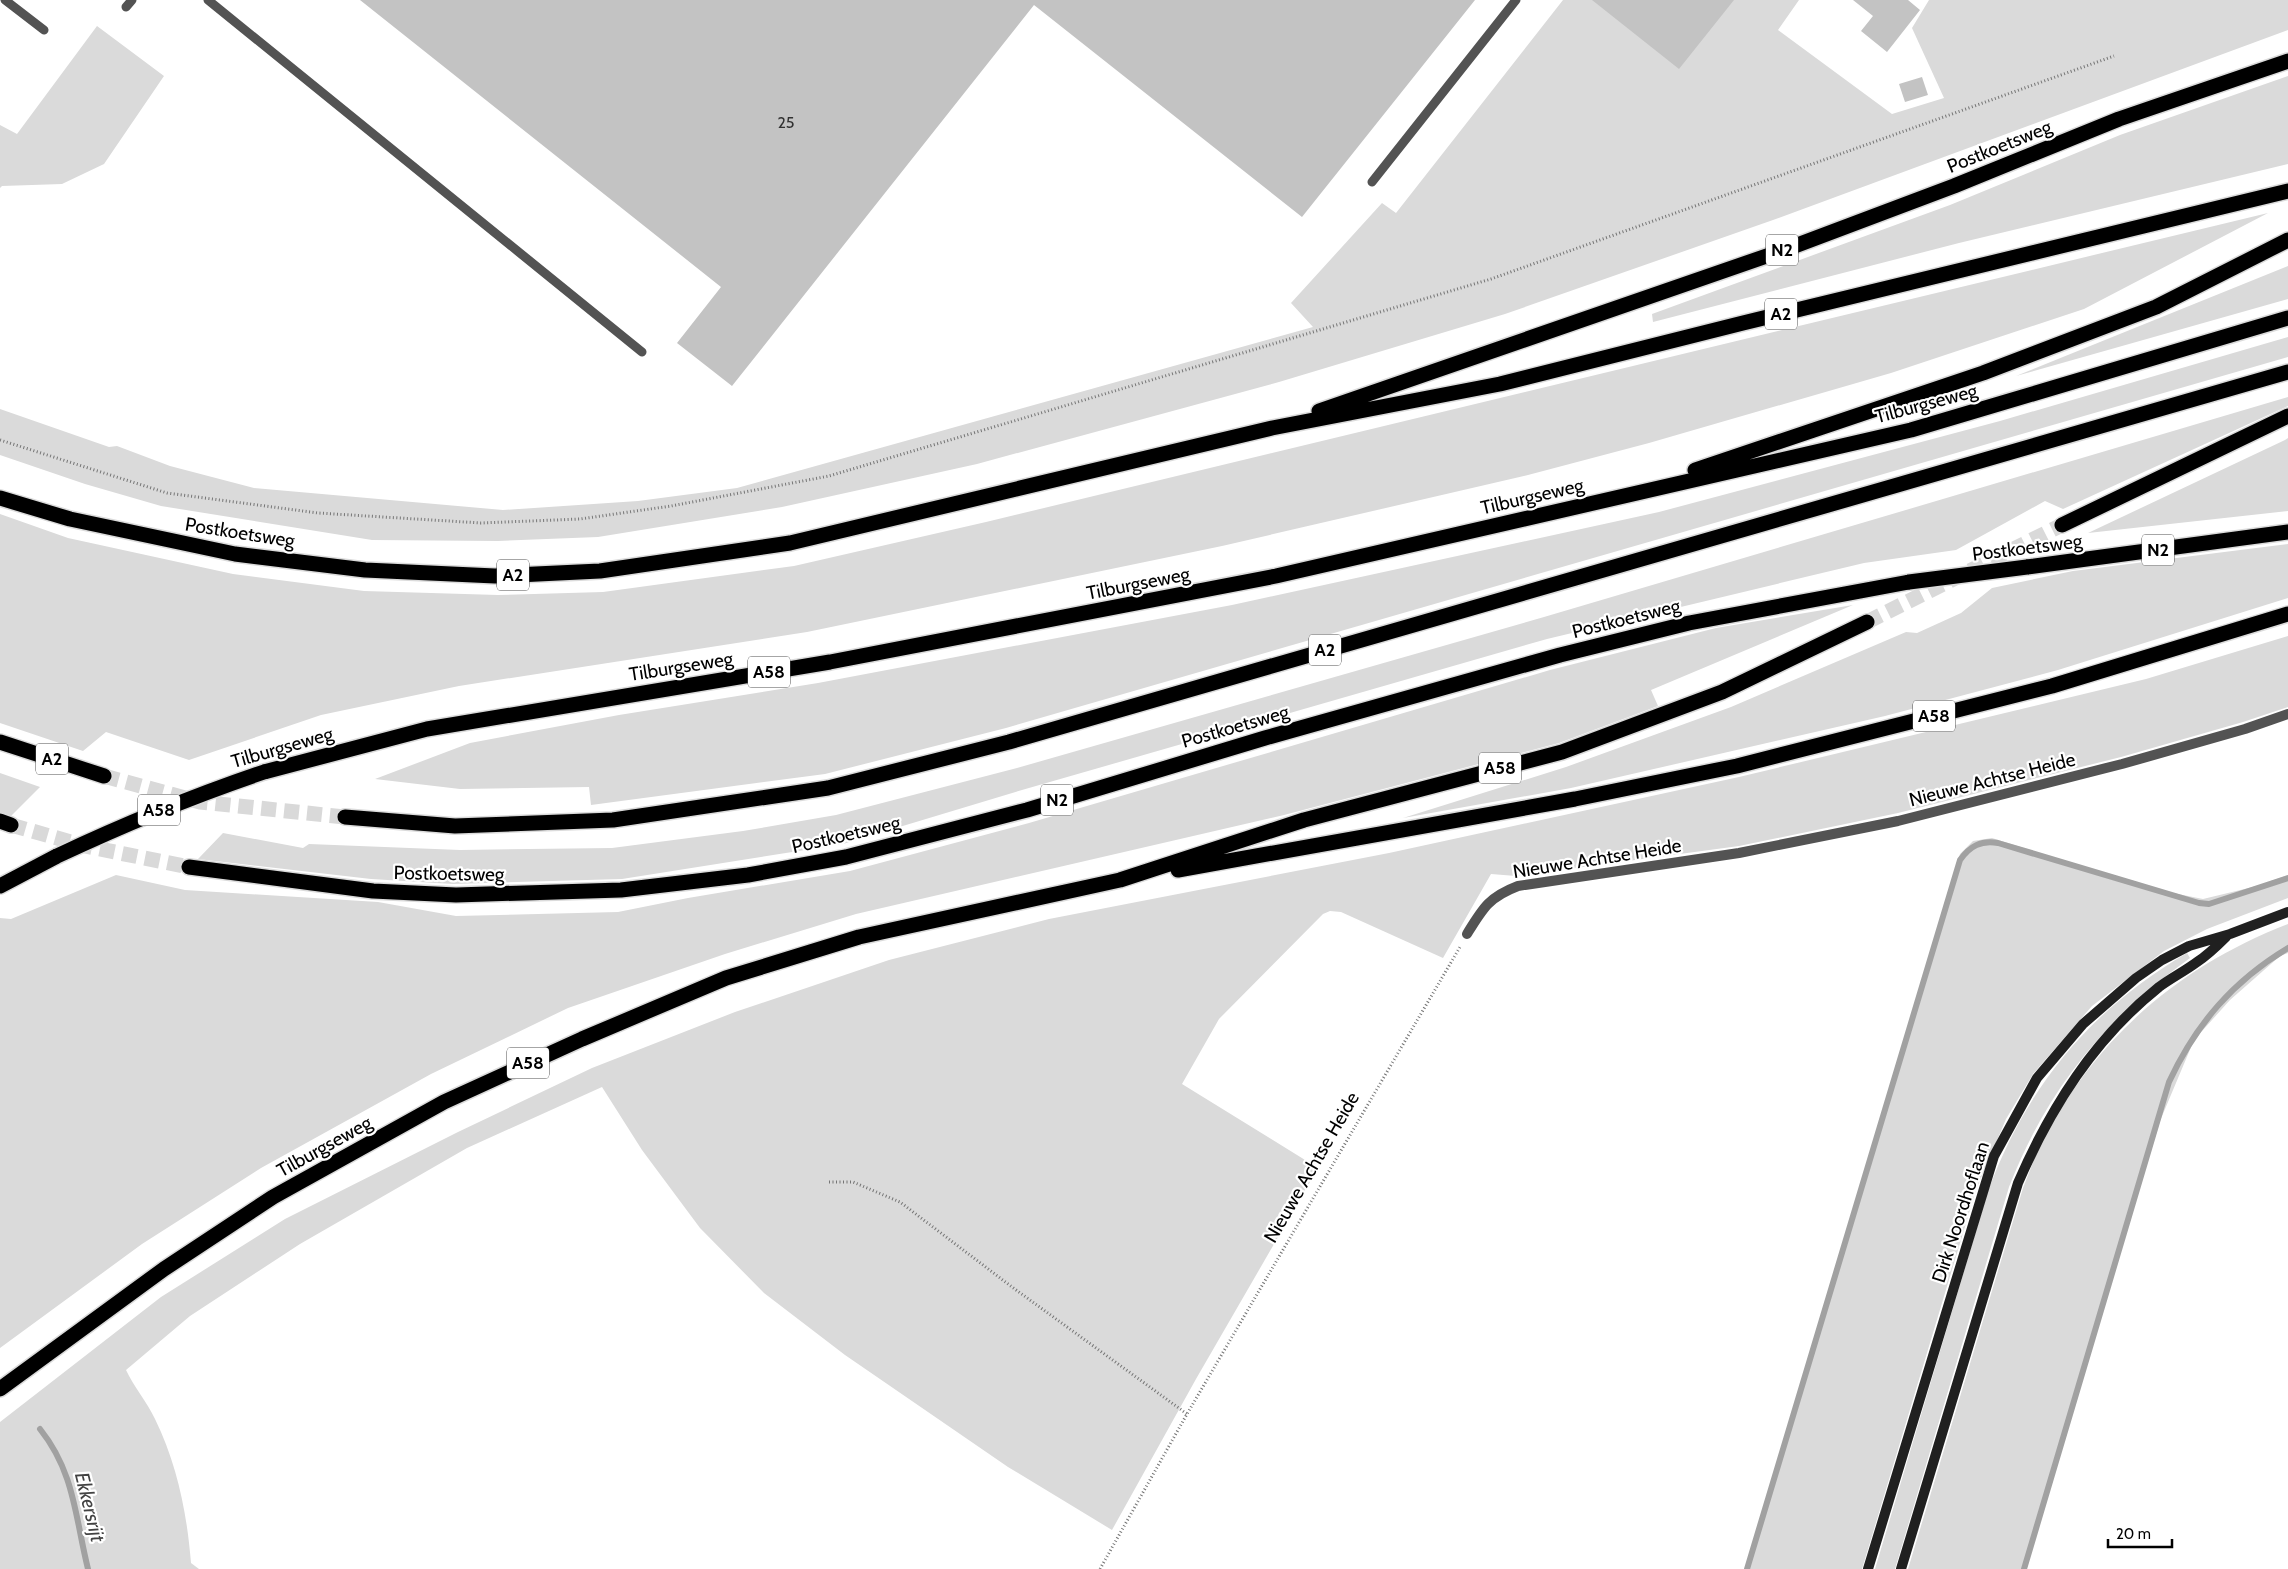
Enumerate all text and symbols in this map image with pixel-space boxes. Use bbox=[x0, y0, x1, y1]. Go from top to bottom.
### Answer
house number: 25 bbox=[777, 113, 795, 132]
street label: Postkoetsweg bbox=[1944, 115, 2055, 178]
road number: N2 bbox=[1766, 234, 1798, 266]
road number: A2 bbox=[1765, 298, 1797, 329]
street label: Tilburgseweg bbox=[1873, 379, 1980, 428]
street label: Tilburgseweg bbox=[1478, 473, 1586, 519]
street label: Postkoetsweg bbox=[183, 512, 297, 553]
street label: Postkoetsweg bbox=[1971, 529, 2084, 566]
road number: N2 bbox=[2142, 534, 2174, 566]
road number: A2 bbox=[497, 560, 529, 590]
street label: Tilburgseweg bbox=[1084, 562, 1192, 605]
street label: Postkoetsweg bbox=[1570, 594, 1683, 643]
road number: A2 bbox=[1309, 634, 1341, 666]
street label: Tilburgseweg bbox=[628, 647, 735, 686]
road number: A58 bbox=[748, 656, 790, 688]
street label: Postkoetsweg bbox=[1179, 700, 1292, 753]
road number: A58 bbox=[1913, 700, 1955, 731]
street label: Tilburgseweg bbox=[229, 722, 336, 773]
road number: A2 bbox=[36, 744, 68, 774]
street label: Nieuwe Achtse Heide bbox=[1907, 748, 2078, 811]
road number: A58 bbox=[1479, 752, 1521, 784]
road number: N2 bbox=[1041, 784, 1073, 816]
road number: A58 bbox=[138, 794, 180, 826]
street label: Postkoetsweg bbox=[790, 811, 903, 858]
street label: Nieuwe Achtse Heide bbox=[1511, 834, 1683, 883]
street label: Postkoetsweg bbox=[393, 861, 505, 886]
road number: A58 bbox=[507, 1048, 549, 1078]
street label: Nieuwe Achtse Heide bbox=[1259, 1088, 1364, 1247]
street label: Tilburgseweg bbox=[273, 1111, 376, 1182]
street label: Dirk Noordhoflaan bbox=[1927, 1139, 1994, 1286]
water label: Ekkersrijt bbox=[70, 1470, 110, 1545]
scale bar bbox=[2108, 1516, 2172, 1548]
text: 20 m bbox=[2116, 1525, 2151, 1543]

